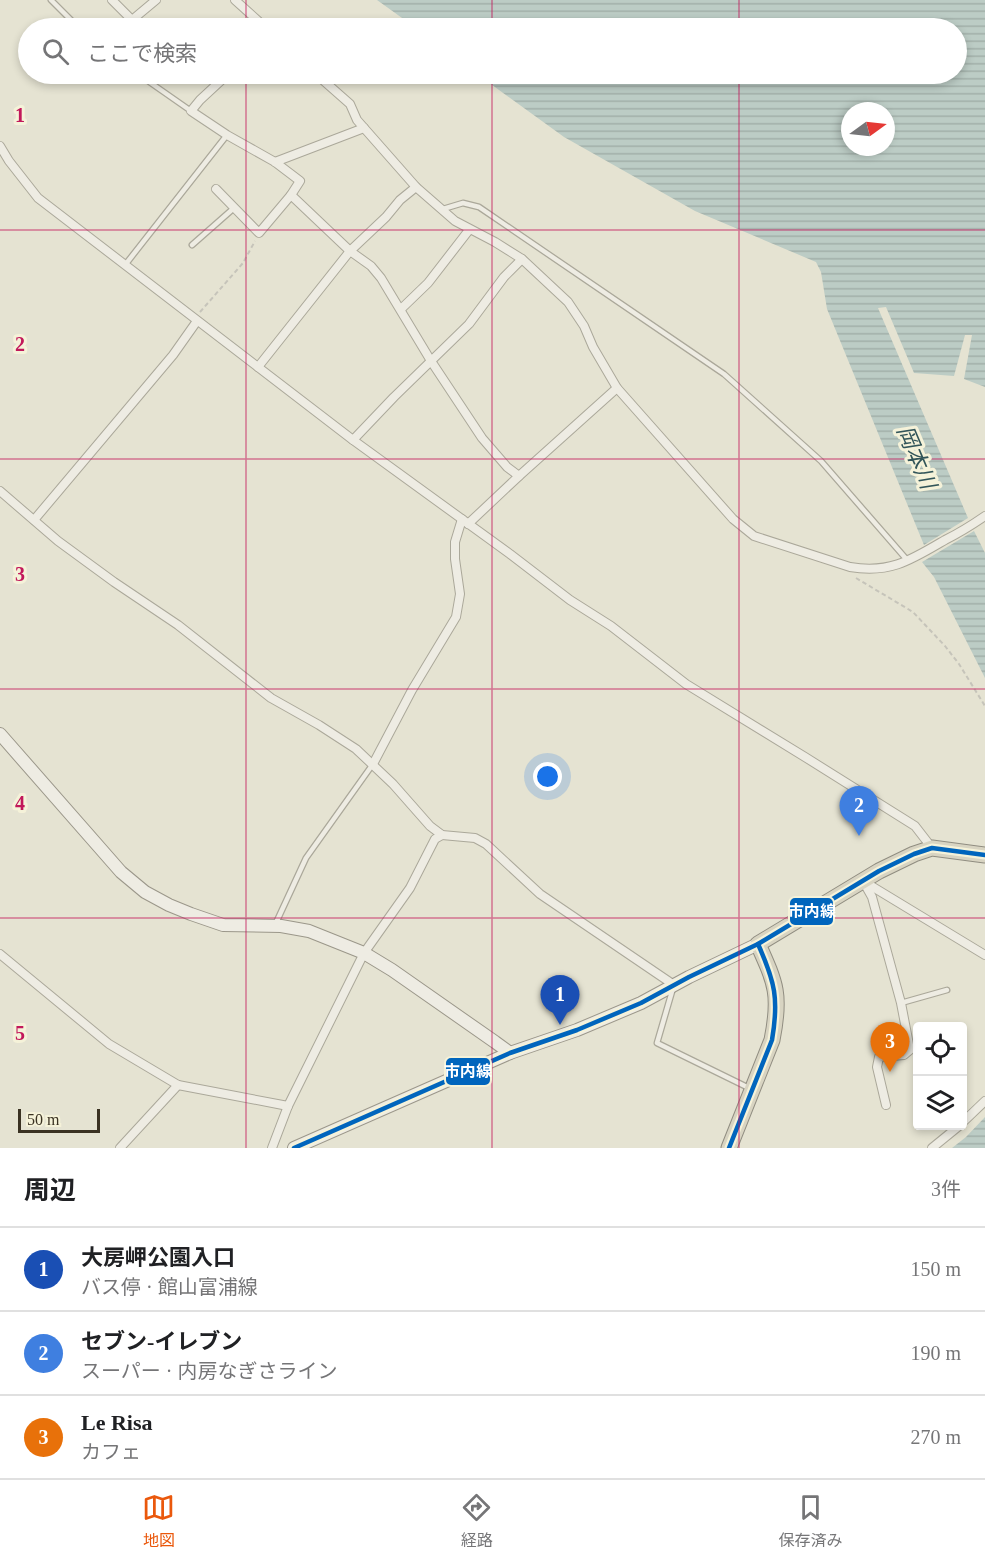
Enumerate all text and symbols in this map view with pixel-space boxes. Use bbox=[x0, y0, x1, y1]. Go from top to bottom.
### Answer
search box bbox=[18, 18, 967, 84]
icon: search bbox=[39, 35, 72, 68]
text: ここで検索 bbox=[87, 41, 197, 66]
north arrow bbox=[841, 102, 895, 156]
text: 1 bbox=[15, 104, 25, 126]
text: 2 bbox=[15, 333, 25, 355]
water label: 岡本川 bbox=[892, 422, 942, 494]
text: 3 bbox=[15, 563, 25, 585]
your location bbox=[533, 762, 562, 791]
pin: 2 bbox=[840, 786, 878, 836]
text: 4 bbox=[15, 792, 25, 814]
line badge: 市内線 bbox=[789, 897, 834, 926]
text: 市内線 bbox=[788, 903, 836, 920]
pin: 1 bbox=[540, 976, 580, 1025]
text: 5 bbox=[15, 1022, 25, 1044]
pin: 3 bbox=[870, 1022, 910, 1072]
map controls bbox=[913, 1022, 967, 1130]
button: locate bbox=[913, 1022, 967, 1076]
line badge: 市内線 bbox=[445, 1057, 491, 1086]
text: 市内線 bbox=[444, 1063, 492, 1080]
button: layers bbox=[913, 1076, 967, 1130]
scale bar bbox=[18, 1106, 100, 1134]
text: 50 m bbox=[27, 1111, 59, 1128]
text: 周辺 bbox=[24, 1176, 76, 1205]
text: 3件 bbox=[931, 1178, 961, 1200]
text: 大房岬公園入口 bbox=[81, 1245, 235, 1270]
text: 1 bbox=[39, 1258, 49, 1280]
text: 150 m bbox=[910, 1258, 961, 1280]
text: バス停 · 館山富浦線 bbox=[81, 1276, 258, 1298]
text: セブン-イレブン bbox=[81, 1329, 242, 1354]
text: 2 bbox=[39, 1342, 49, 1364]
text: 190 m bbox=[910, 1342, 961, 1364]
text: スーパー · 内房なぎさライン bbox=[81, 1360, 337, 1382]
text: Le Risa bbox=[81, 1410, 153, 1435]
text: 3 bbox=[39, 1426, 49, 1448]
text: 270 m bbox=[910, 1426, 961, 1448]
text: カフェ bbox=[81, 1441, 141, 1463]
tab: 地図 bbox=[142, 1491, 175, 1551]
tab: 経路 bbox=[460, 1491, 493, 1551]
tab: 保存済み bbox=[778, 1491, 842, 1551]

